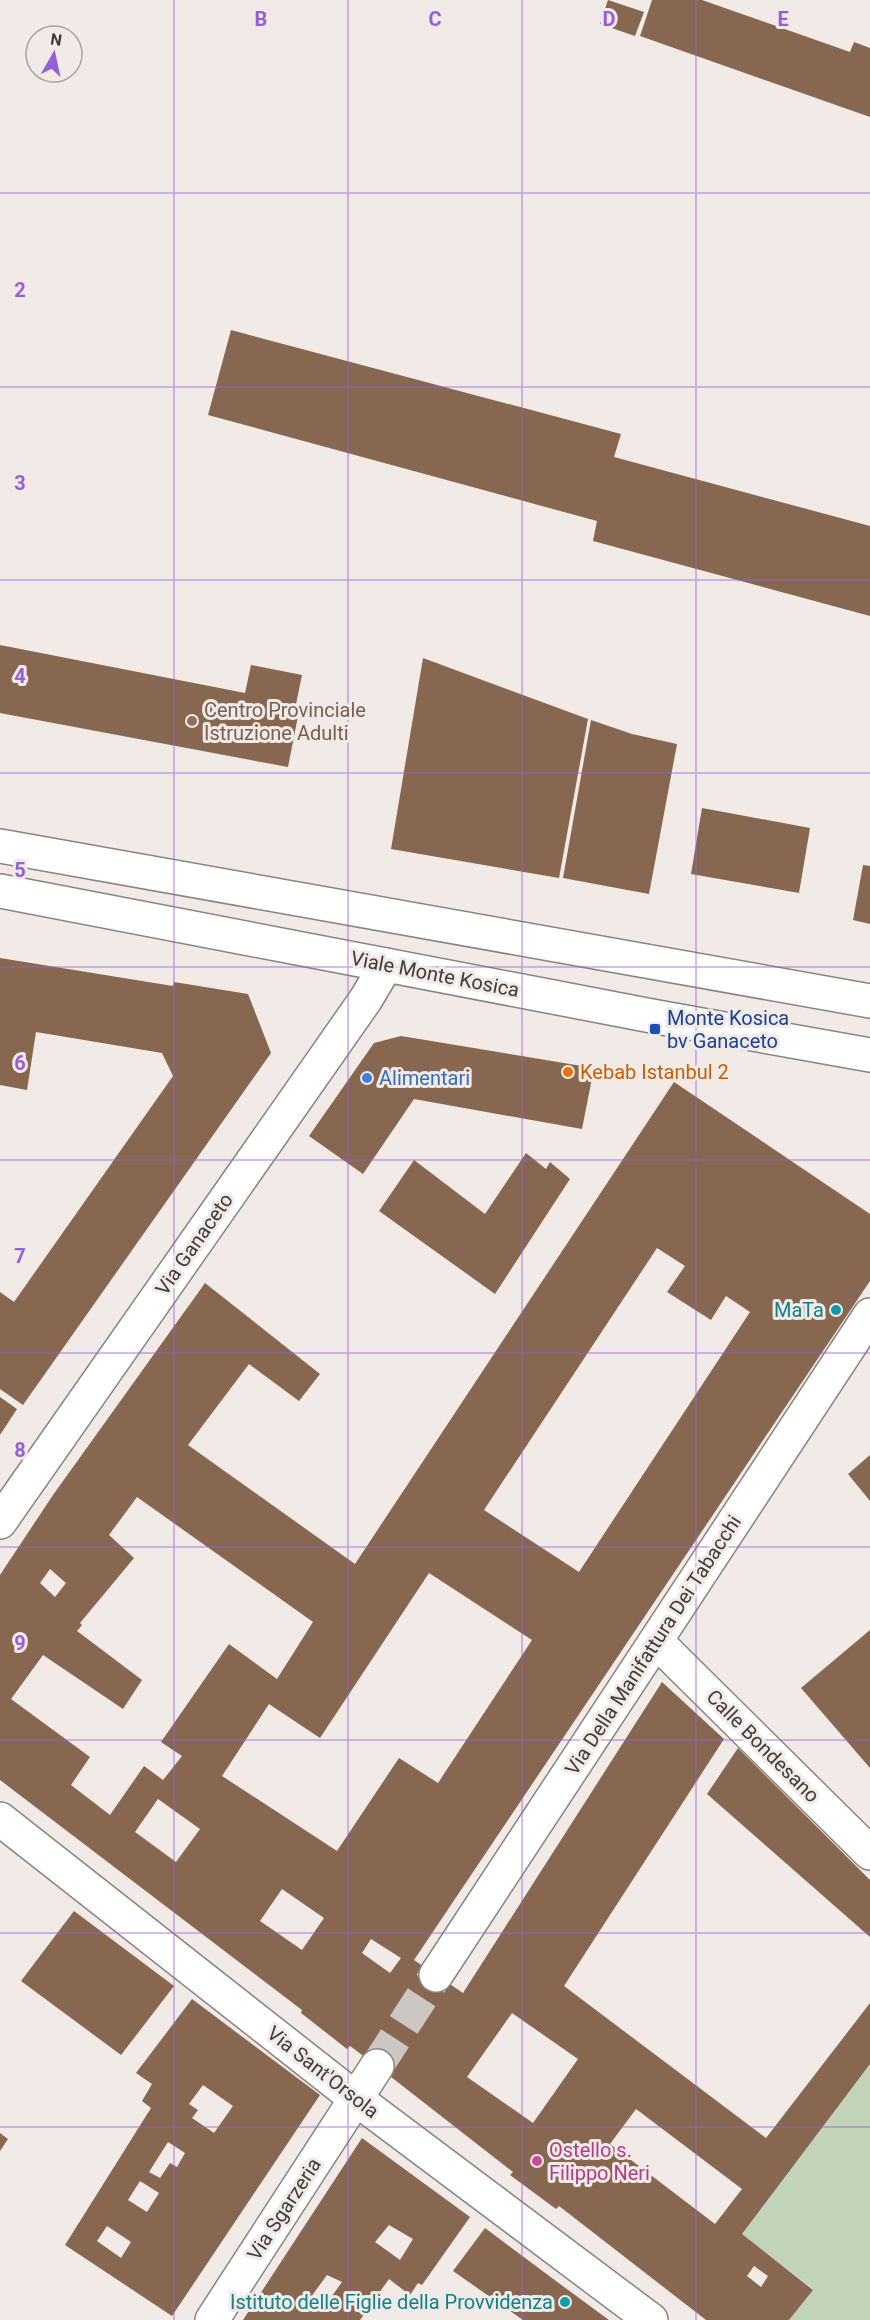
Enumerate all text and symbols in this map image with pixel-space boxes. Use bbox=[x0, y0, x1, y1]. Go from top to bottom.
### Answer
text: B bbox=[255, 7, 267, 31]
text: C bbox=[428, 7, 442, 31]
text: D bbox=[603, 7, 616, 31]
text: E bbox=[777, 7, 789, 31]
north arrow bbox=[24, 24, 84, 84]
text: N bbox=[49, 29, 63, 50]
text: 2 bbox=[14, 278, 26, 302]
text: 3 bbox=[14, 471, 26, 495]
text: 4 bbox=[14, 664, 26, 688]
place label: Centro Provinciale Istruzione Adulti bbox=[204, 698, 366, 745]
marker: Centro Provinciale Istruzione Adulti bbox=[185, 714, 199, 728]
text: 5 bbox=[14, 858, 26, 882]
street label: Viale Monte Kosica bbox=[349, 946, 521, 1002]
place label: Monte Kosica bv Ganaceto bbox=[667, 1006, 789, 1053]
marker: Monte Kosica bv Ganaceto bbox=[648, 1022, 662, 1036]
text: 6 bbox=[14, 1051, 26, 1075]
place label: Kebab Istanbul 2 bbox=[580, 1060, 729, 1084]
marker: Kebab Istanbul 2 bbox=[561, 1065, 575, 1079]
place label: Alimentari bbox=[379, 1066, 470, 1090]
marker: Alimentari bbox=[360, 1071, 374, 1085]
street label: Via Ganaceto bbox=[150, 1188, 238, 1300]
text: 7 bbox=[14, 1244, 26, 1268]
place label: MaTa bbox=[774, 1298, 824, 1322]
marker: MaTa bbox=[829, 1303, 843, 1317]
text: 8 bbox=[14, 1438, 26, 1462]
street label: Via Della Manifattura Dei Tabacchi bbox=[560, 1511, 746, 1779]
text: 9 bbox=[14, 1631, 26, 1655]
street label: Calle Bondesano bbox=[702, 1685, 824, 1807]
street label: Via Sant'Orsola bbox=[262, 2021, 384, 2123]
place label: Ostello s. Filippo Neri bbox=[549, 2138, 650, 2185]
street label: Via Sgarzeria bbox=[242, 2153, 326, 2265]
marker: Ostello s. Filippo Neri bbox=[530, 2154, 544, 2168]
place label: Istituto delle Figlie della Provvidenza bbox=[230, 2290, 553, 2314]
marker: Istituto delle Figlie della Provvidenza bbox=[558, 2295, 572, 2309]

